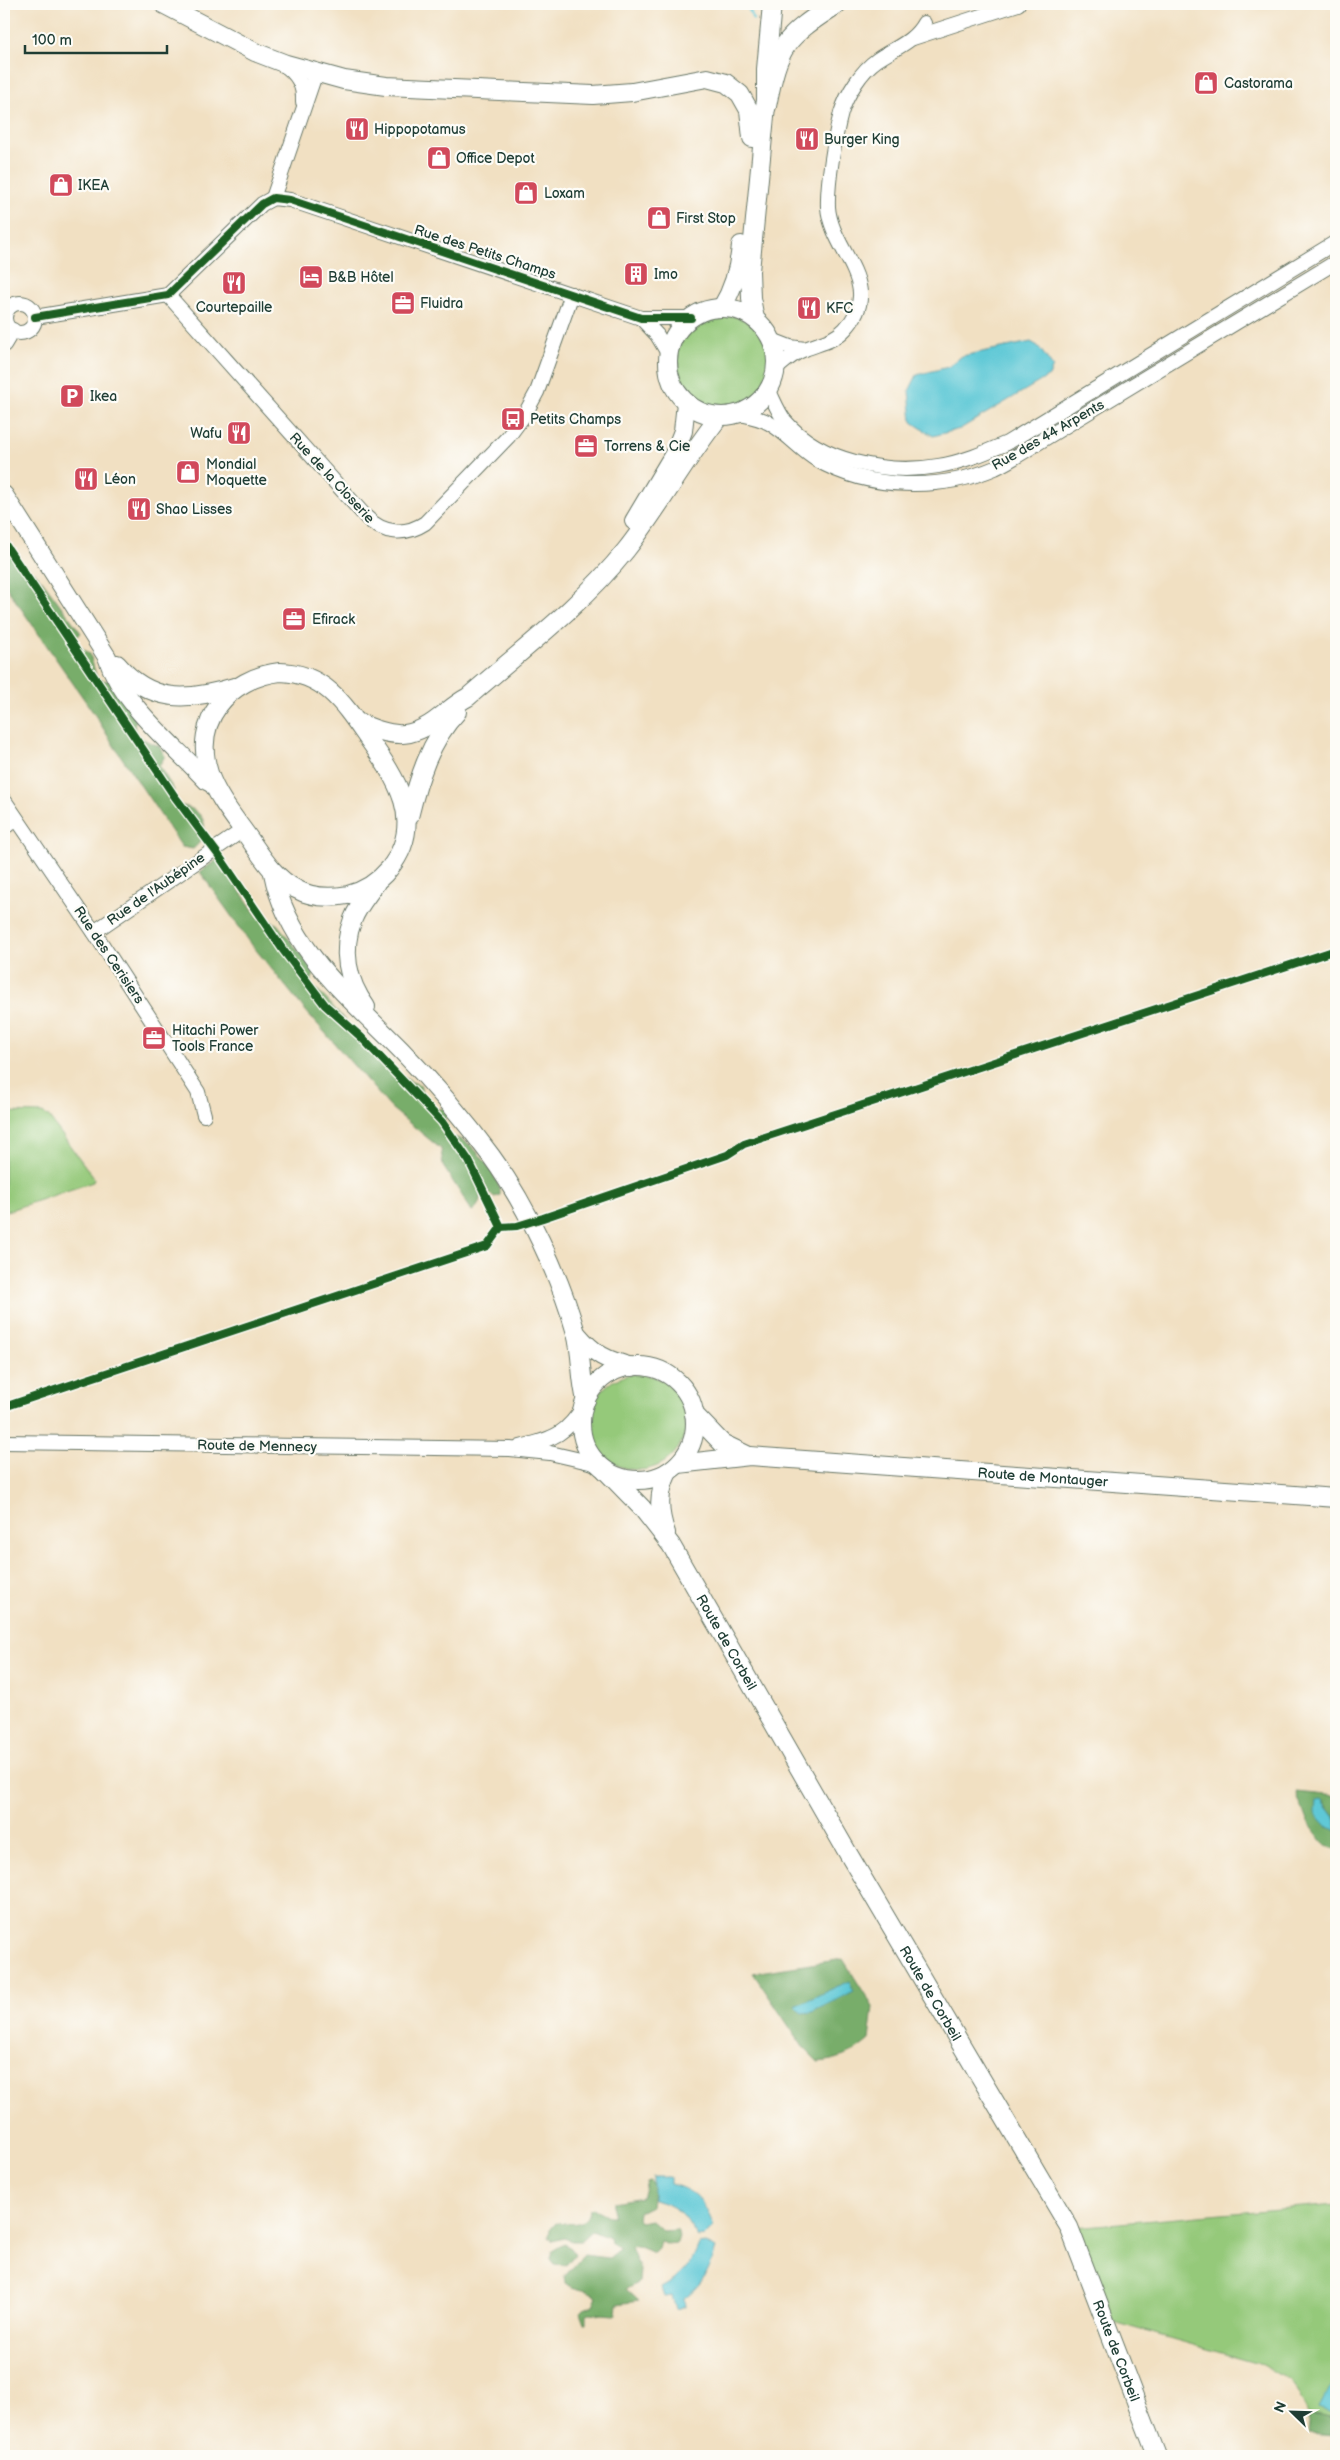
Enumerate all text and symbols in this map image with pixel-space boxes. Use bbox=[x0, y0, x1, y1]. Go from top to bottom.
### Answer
scale bar bbox=[25, 22, 168, 54]
text: 100 m bbox=[32, 31, 72, 50]
shop icon: Castorama bbox=[1193, 70, 1219, 96]
place label: Castorama bbox=[1224, 75, 1293, 92]
restaurant icon: Hippopotamus bbox=[344, 116, 370, 142]
place label: Hippopotamus bbox=[374, 121, 466, 138]
restaurant icon: Burger King bbox=[794, 126, 820, 152]
place label: Burger King bbox=[824, 131, 900, 148]
shop icon: Office Depot bbox=[426, 145, 452, 171]
place label: Office Depot bbox=[456, 150, 535, 167]
shop icon: IKEA bbox=[48, 172, 74, 198]
place label: IKEA bbox=[78, 177, 110, 194]
shop icon: Loxam bbox=[513, 180, 539, 206]
place label: Loxam bbox=[544, 185, 585, 202]
shop icon: First Stop bbox=[646, 205, 672, 231]
place label: First Stop bbox=[676, 210, 736, 227]
street label: Rue des Petits Champs bbox=[412, 221, 558, 283]
building icon: Imo bbox=[623, 261, 649, 287]
hotel icon: B&B Hôtel bbox=[298, 264, 324, 290]
place label: Imo bbox=[654, 266, 678, 283]
place label: B&B Hôtel bbox=[328, 269, 394, 286]
restaurant icon: Courtepaille bbox=[221, 270, 247, 296]
office icon: Fluidra bbox=[390, 290, 416, 316]
place label: Fluidra bbox=[420, 295, 463, 312]
restaurant icon: KFC bbox=[796, 295, 822, 321]
place label: Courtepaille bbox=[196, 299, 272, 316]
place label: KFC bbox=[826, 300, 853, 317]
parking icon: Ikea bbox=[59, 383, 85, 409]
place label: Ikea bbox=[90, 388, 117, 405]
street label: Rue des 44 Arpents bbox=[989, 396, 1107, 474]
bus stop icon: Petits Champs bbox=[500, 406, 526, 432]
place label: Petits Champs bbox=[530, 411, 621, 428]
restaurant icon: Wafu bbox=[226, 420, 252, 446]
place label: Wafu bbox=[190, 425, 222, 442]
street label: Rue de la Closerie bbox=[286, 429, 378, 527]
office icon: Torrens & Cie bbox=[573, 433, 599, 459]
place label: Torrens & Cie bbox=[604, 438, 690, 455]
place label: Mondial Moquette bbox=[206, 456, 267, 489]
shop icon: Mondial Moquette bbox=[175, 459, 201, 485]
restaurant icon: Léon bbox=[73, 466, 99, 492]
place label: Léon bbox=[104, 471, 136, 488]
restaurant icon: Shao Lisses bbox=[126, 496, 152, 522]
place label: Shao Lisses bbox=[156, 501, 232, 518]
office icon: Efirack bbox=[281, 606, 307, 632]
place label: Efirack bbox=[312, 611, 355, 628]
street label: Rue de l'Aubépine bbox=[104, 849, 208, 929]
street label: Rue des Cerisiers bbox=[70, 903, 148, 1007]
place label: Hitachi Power Tools France bbox=[172, 1022, 259, 1055]
office icon: Hitachi Power Tools France bbox=[141, 1025, 167, 1051]
street label: Route de Mennecy bbox=[197, 1436, 318, 1456]
street label: Route de Montauger bbox=[977, 1464, 1110, 1490]
street label: Route de Corbeil bbox=[693, 1591, 761, 1693]
street label: Route de Corbeil bbox=[896, 1943, 965, 2044]
street label: Route de Corbeil bbox=[1089, 2297, 1144, 2404]
north arrow bbox=[1268, 2388, 1318, 2438]
text: N bbox=[1271, 2399, 1290, 2415]

